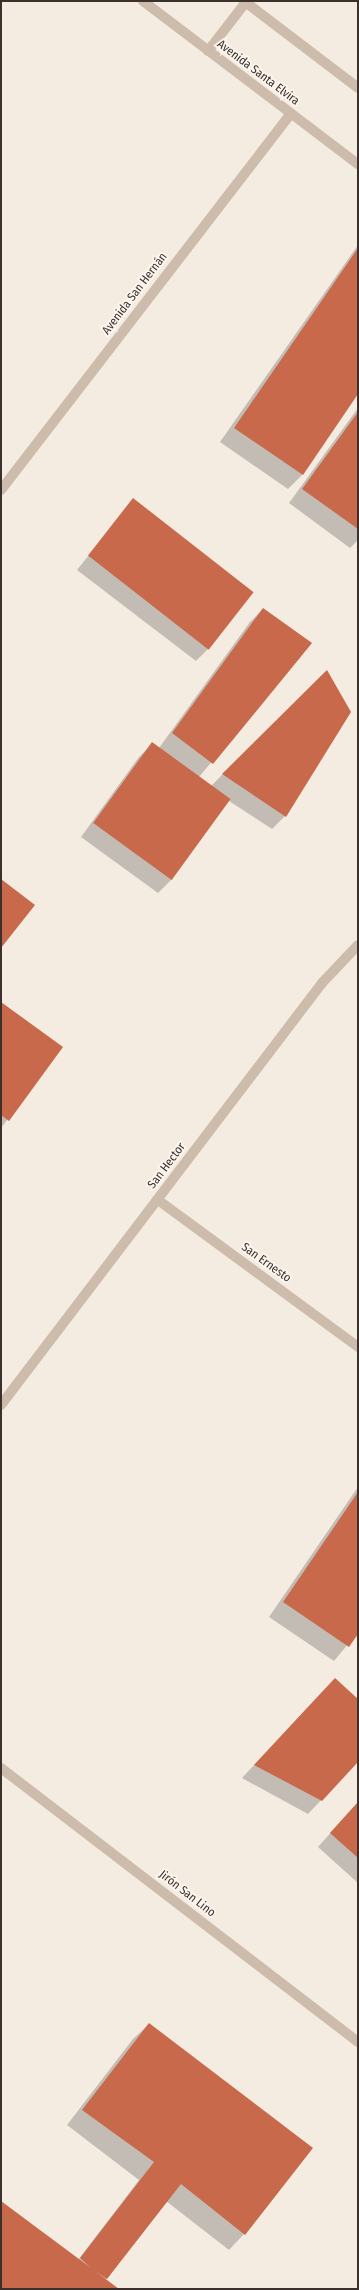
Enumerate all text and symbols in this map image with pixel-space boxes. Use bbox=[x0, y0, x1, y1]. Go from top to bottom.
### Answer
street label: Avenida Santa Elvira bbox=[214, 37, 302, 109]
street label: Avenida San Hernán bbox=[99, 250, 171, 338]
street label: San Hector bbox=[145, 1140, 189, 1192]
street label: San Ernesto bbox=[238, 1240, 294, 1286]
street label: Jirón San Lino bbox=[156, 1868, 218, 1920]

